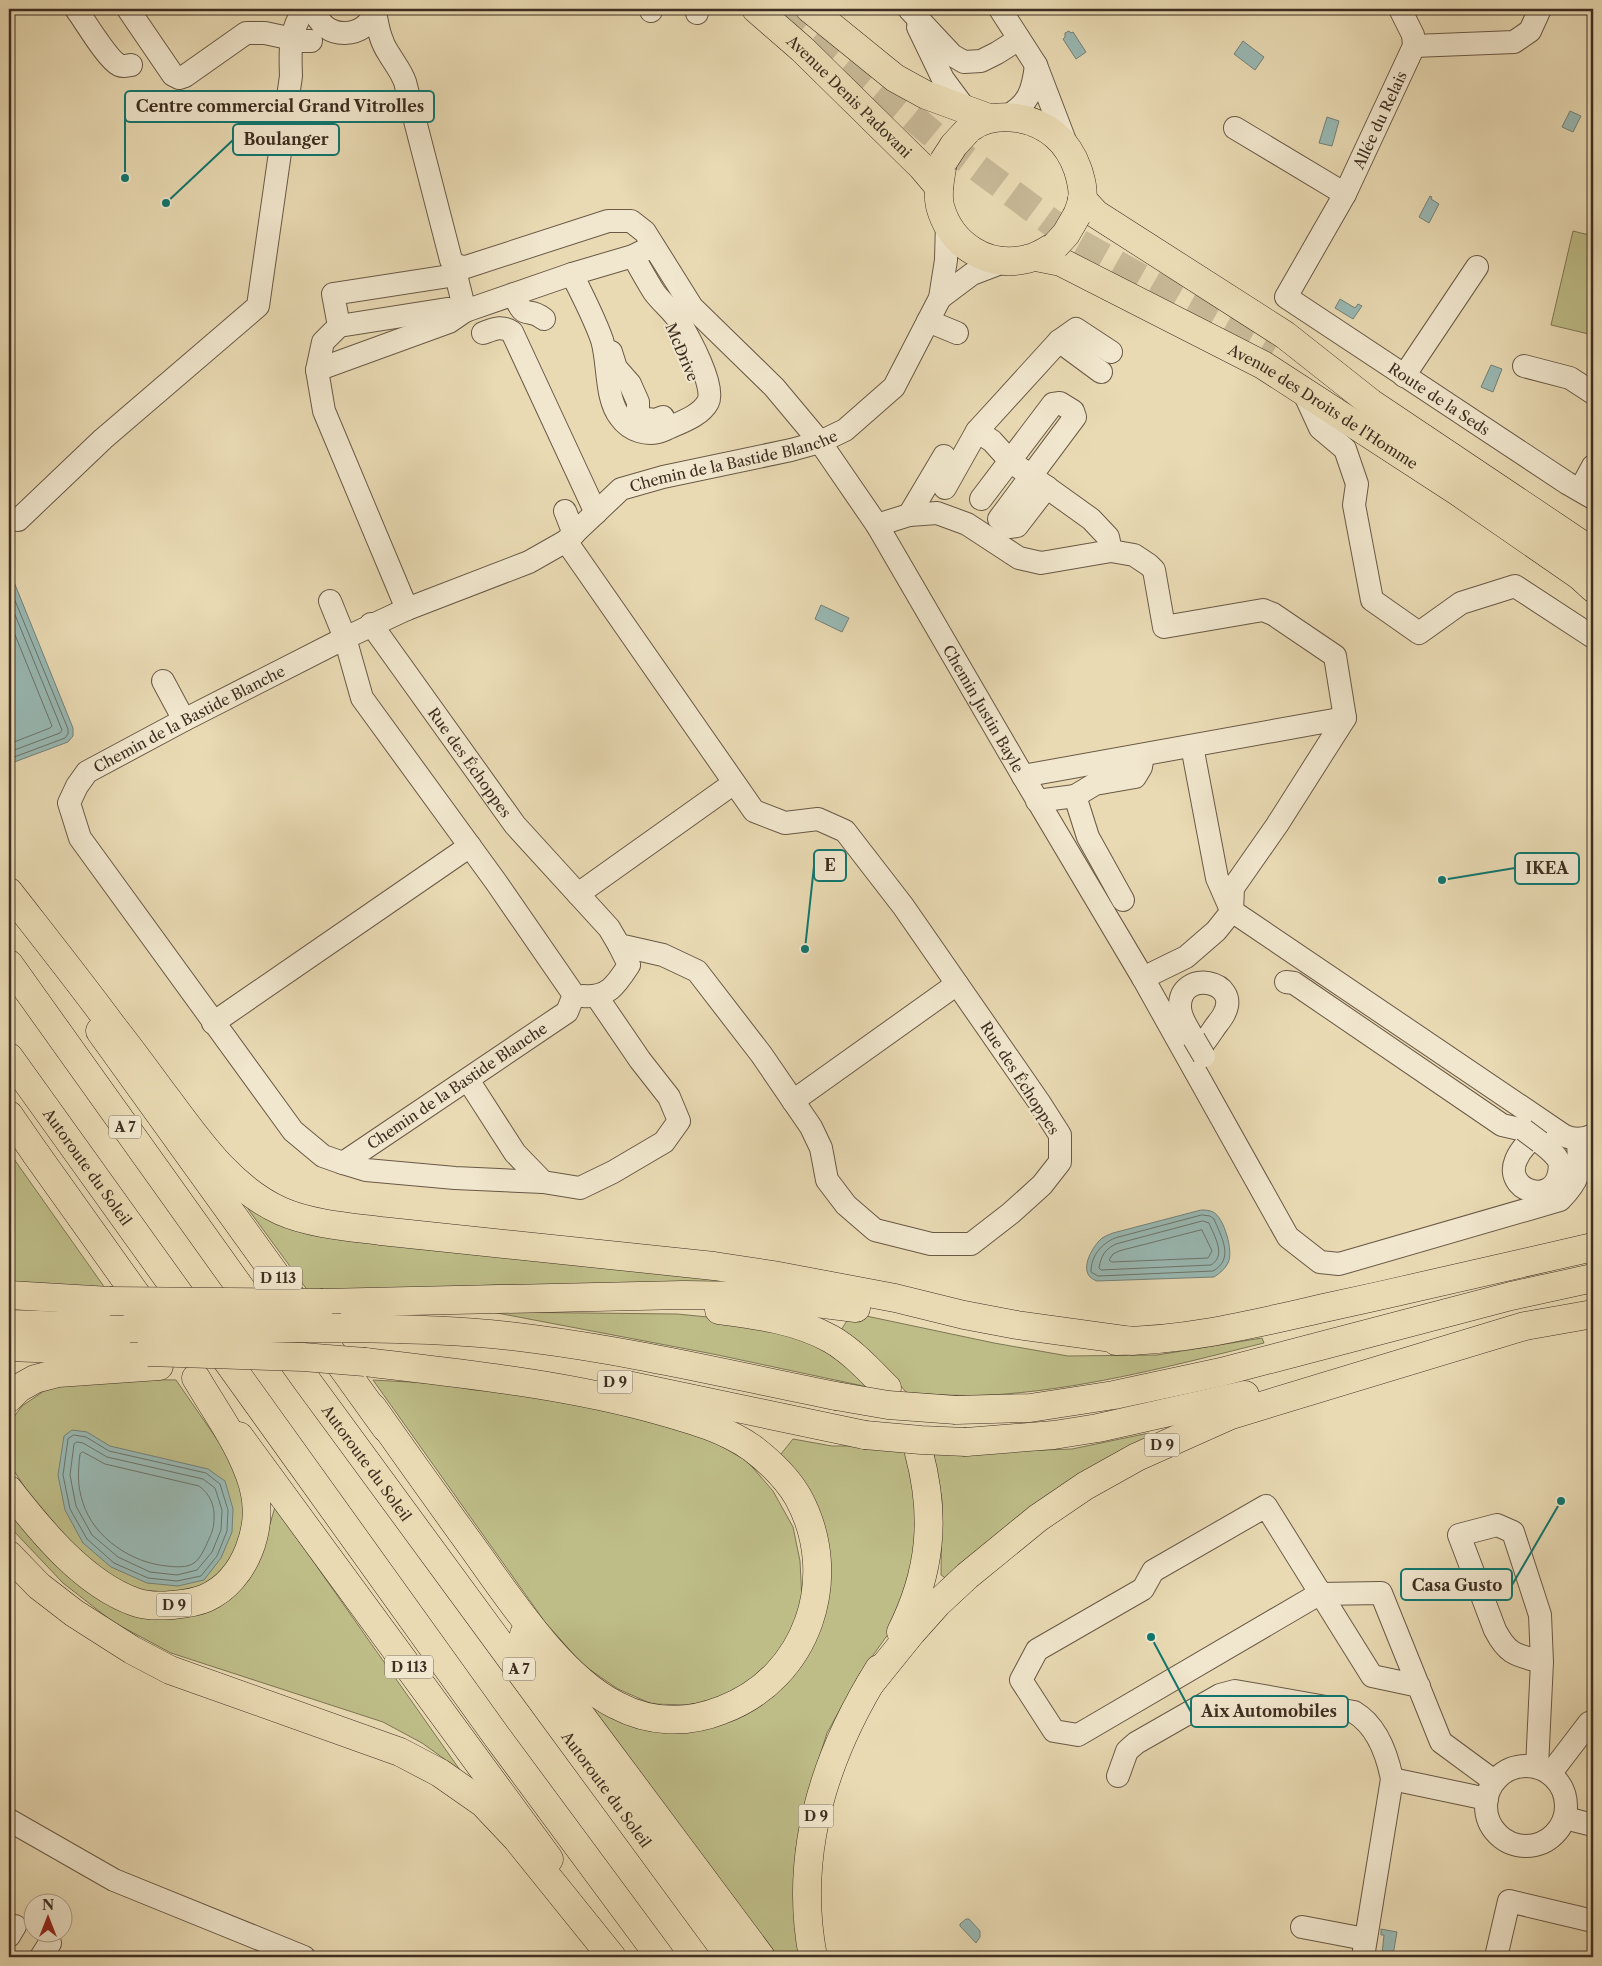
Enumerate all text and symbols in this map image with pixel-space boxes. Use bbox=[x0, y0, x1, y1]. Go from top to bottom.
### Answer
street label: Avenue Denis Padovani bbox=[782, 30, 917, 162]
street label: Allée du Relais bbox=[1349, 68, 1411, 173]
callout: Centre commercial Grand Vitrolles bbox=[125, 91, 434, 122]
text: Centre commercial Grand Vitrolles bbox=[136, 96, 424, 116]
callout: Boulanger bbox=[233, 124, 339, 155]
text: Boulanger bbox=[243, 129, 329, 149]
street label: McDrive bbox=[661, 320, 703, 384]
street label: Avenue des Droits de l'Homme bbox=[1224, 339, 1422, 473]
street label: Route de la Seds bbox=[1385, 358, 1494, 439]
street label: Chemin de la Bastide Blanche bbox=[627, 426, 840, 496]
street label: Chemin Justin Bayle bbox=[939, 641, 1028, 776]
street label: Chemin de la Bastide Blanche bbox=[90, 661, 288, 776]
street label: Rue des Échoppes bbox=[424, 703, 516, 821]
callout: E bbox=[814, 850, 846, 881]
callout: IKEA bbox=[1515, 853, 1579, 884]
text: E bbox=[824, 855, 836, 875]
text: IKEA bbox=[1525, 858, 1569, 878]
street label: Rue des Échoppes bbox=[976, 1018, 1064, 1138]
street label: Chemin de la Bastide Blanche bbox=[363, 1019, 551, 1153]
street label: Autoroute du Soleil bbox=[39, 1104, 136, 1229]
road number: A 7 bbox=[109, 1116, 141, 1138]
road number: D 113 bbox=[254, 1266, 302, 1290]
road number: D 9 bbox=[598, 1370, 632, 1394]
street label: Autoroute du Soleil bbox=[318, 1400, 416, 1525]
road number: D 9 bbox=[1144, 1434, 1180, 1456]
callout: Casa Gusto bbox=[1401, 1569, 1512, 1600]
text: Casa Gusto bbox=[1412, 1575, 1502, 1595]
road number: D 9 bbox=[156, 1594, 192, 1616]
road number: D 113 bbox=[385, 1655, 433, 1678]
road number: A 7 bbox=[503, 1658, 535, 1680]
callout: Aix Automobiles bbox=[1191, 1696, 1348, 1727]
text: Aix Automobiles bbox=[1200, 1701, 1337, 1721]
street label: Autoroute du Soleil bbox=[557, 1727, 656, 1851]
road number: D 9 bbox=[798, 1804, 834, 1828]
north arrow bbox=[22, 1894, 72, 1944]
text: N bbox=[42, 1896, 54, 1914]

